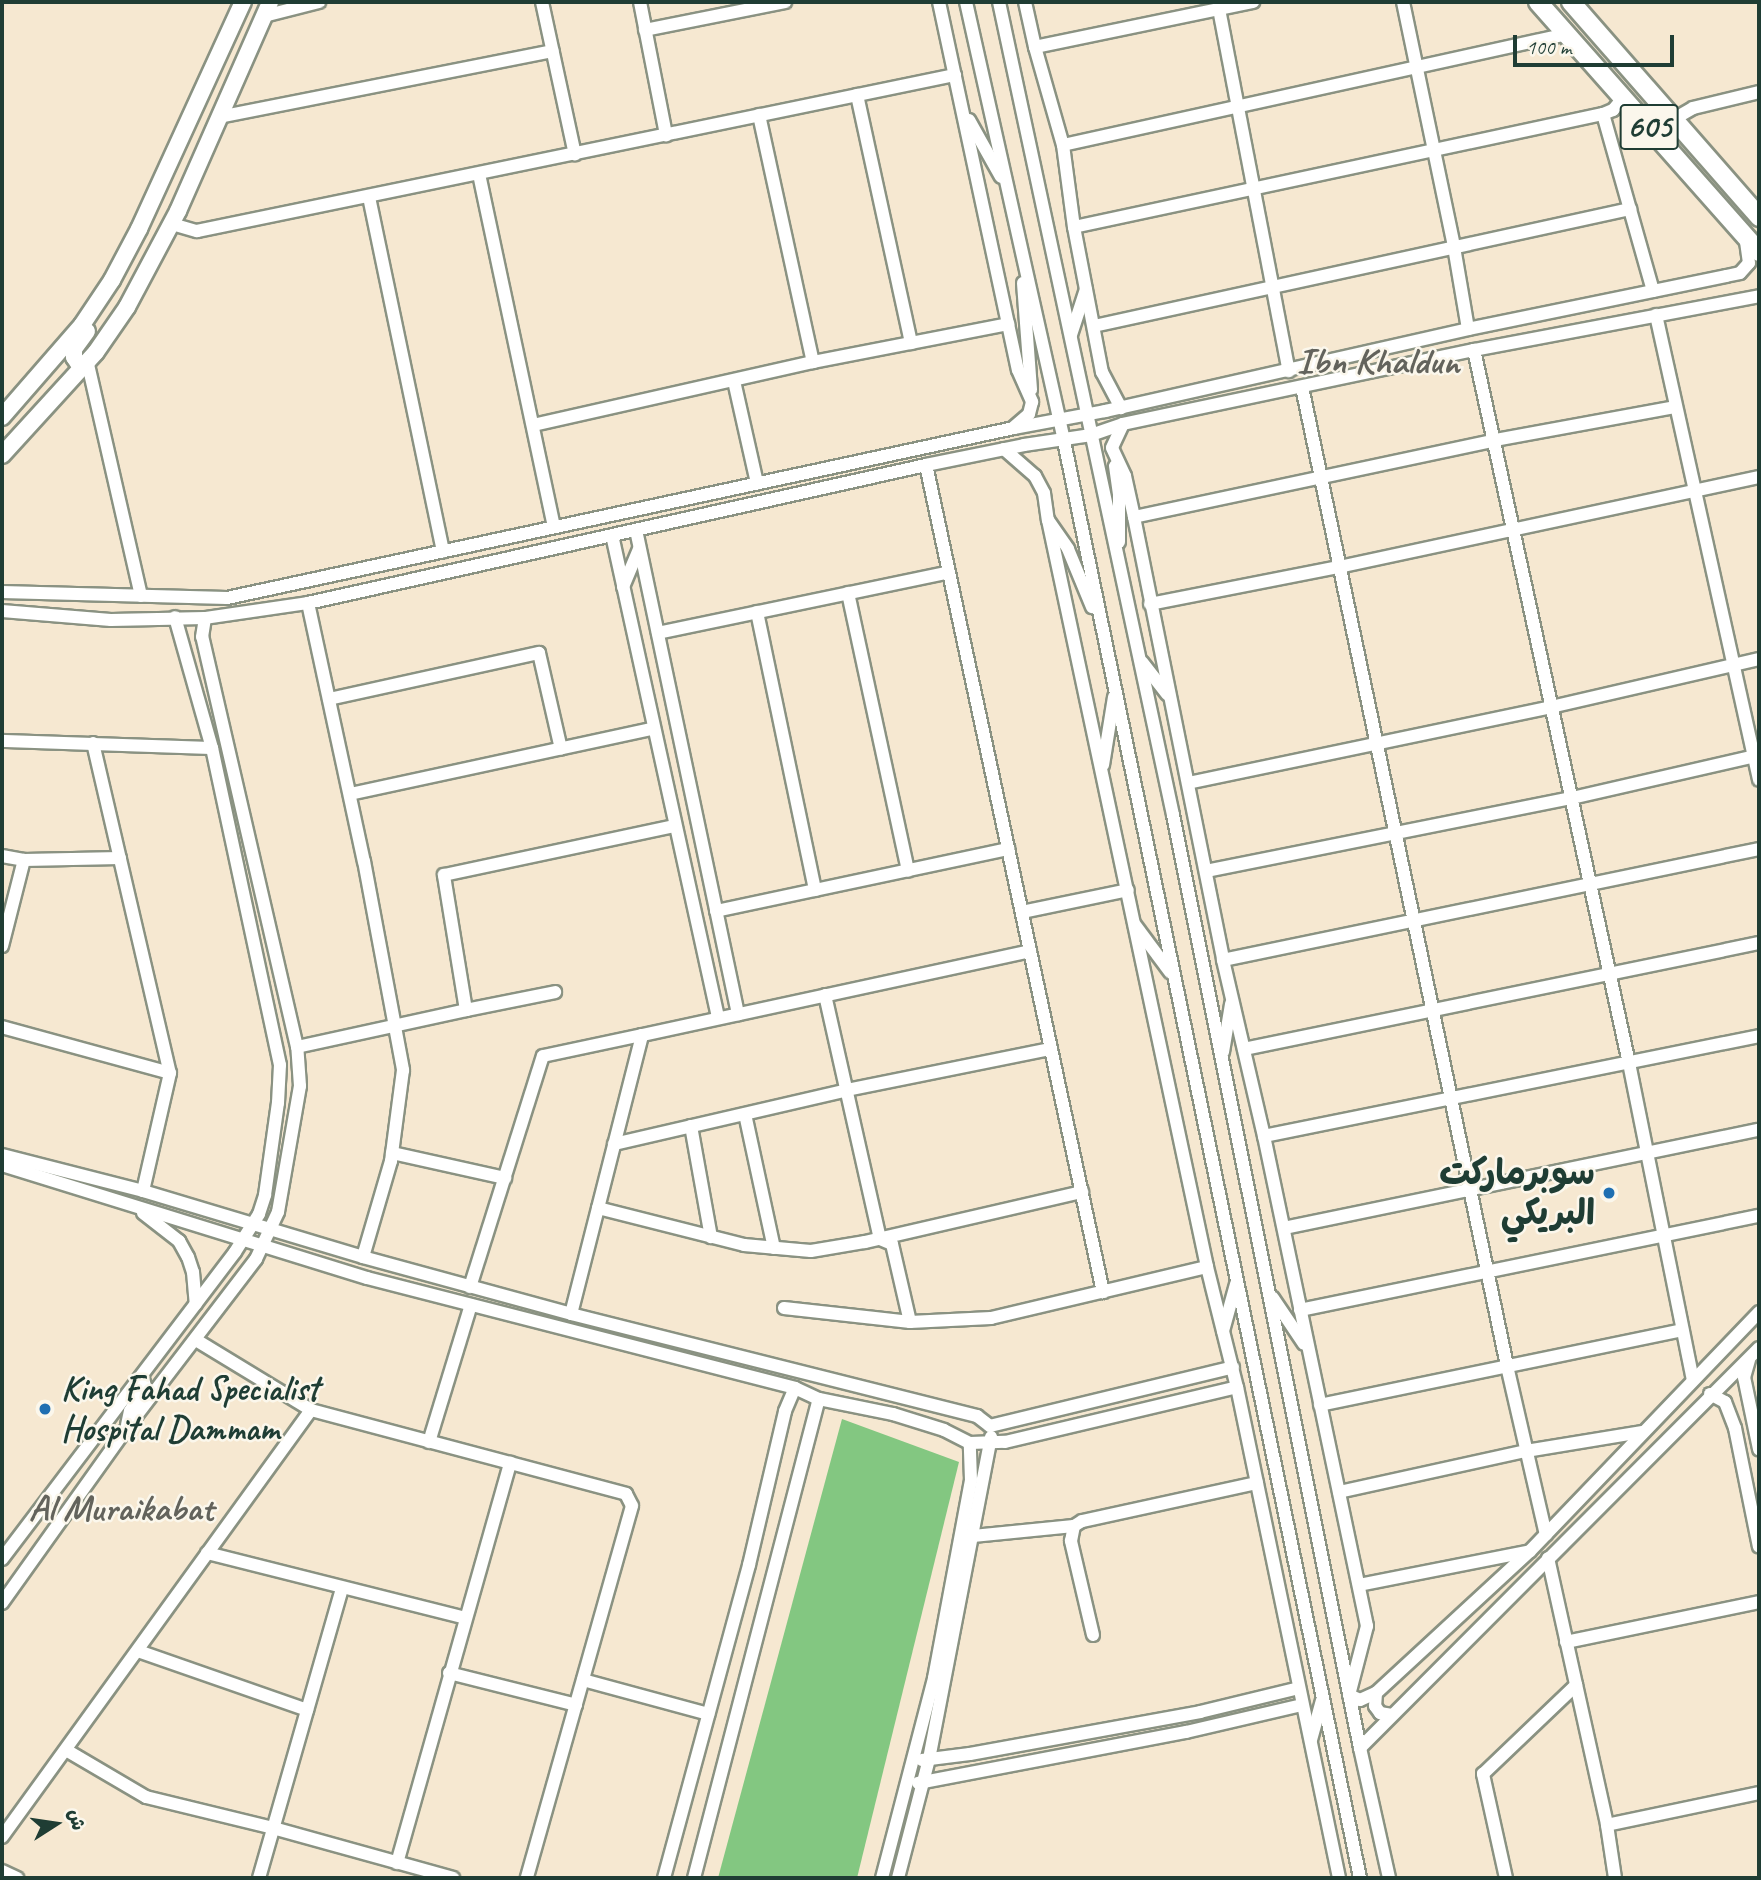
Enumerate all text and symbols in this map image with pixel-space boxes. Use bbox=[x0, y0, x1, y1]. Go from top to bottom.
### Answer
scale bar bbox=[1516, 21, 1677, 65]
text: 100 m bbox=[1526, 34, 1571, 60]
road number: 605 bbox=[1619, 97, 1679, 156]
district label: Ibn Khaldun bbox=[1296, 339, 1460, 383]
place label: سوبرماركت البريكي bbox=[1439, 1152, 1595, 1234]
marker: سوبرماركت البريكي bbox=[1601, 1185, 1617, 1201]
place label: King Fahad Specialist Hospital Dammam bbox=[61, 1368, 321, 1450]
marker: King Fahad Specialist Hospital Dammam bbox=[35, 1399, 55, 1419]
district label: Al Muraikabat bbox=[29, 1486, 213, 1530]
north arrow bbox=[21, 1789, 91, 1859]
text: ش bbox=[63, 1807, 90, 1832]

